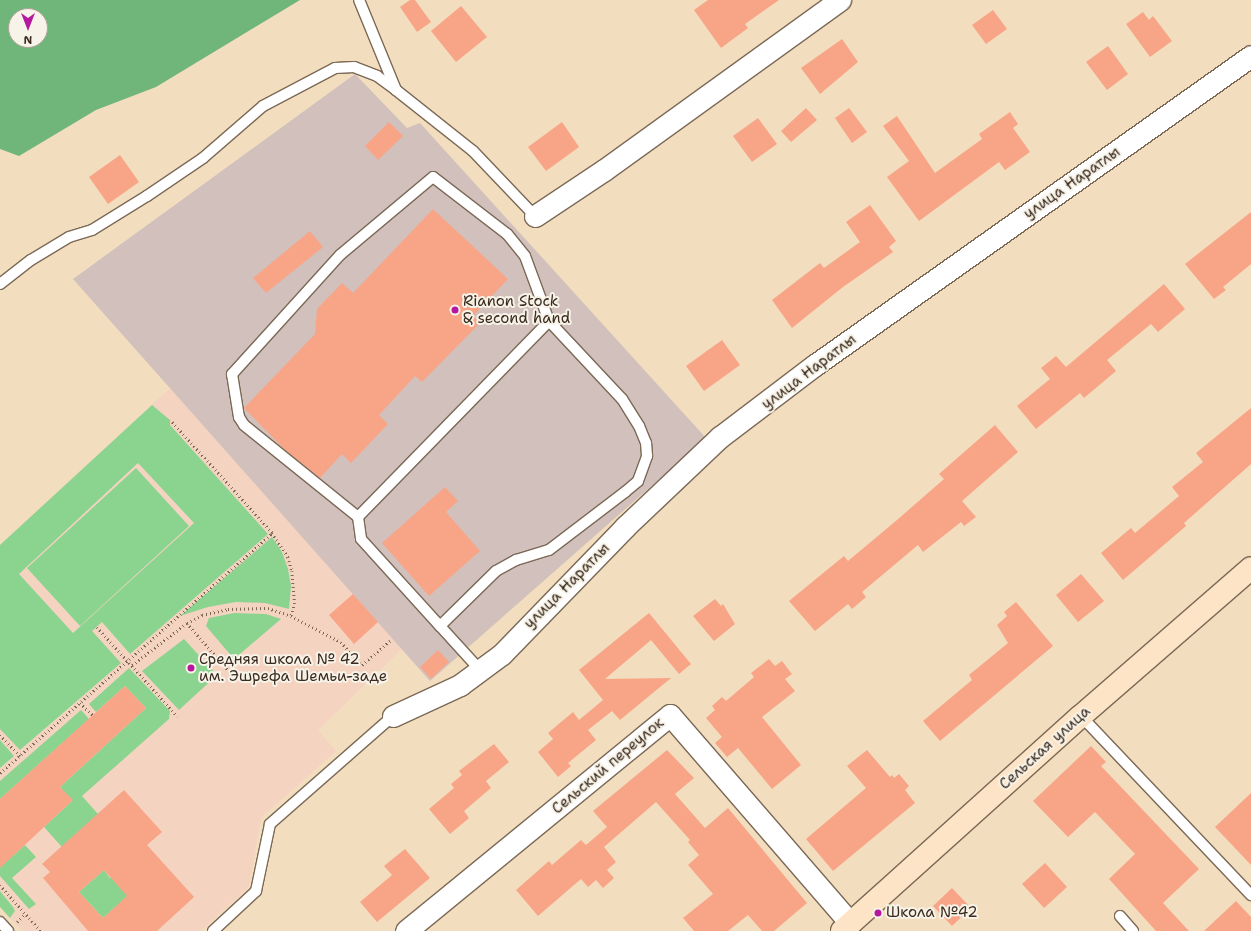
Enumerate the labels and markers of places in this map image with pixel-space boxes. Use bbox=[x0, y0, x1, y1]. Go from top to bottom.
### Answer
place label: Rianon Stock & second hand bbox=[463, 292, 570, 327]
marker: Rianon Stock & second hand bbox=[450, 305, 460, 315]
place label: Средняя школа № 42 им. Эшрефа Шемьи-заде bbox=[199, 650, 387, 685]
marker: Средняя школа № 42 им. Эшрефа Шемьи-заде bbox=[186, 663, 196, 673]
place label: Школа №42 bbox=[886, 904, 978, 922]
marker: Школа №42 bbox=[873, 908, 883, 918]

